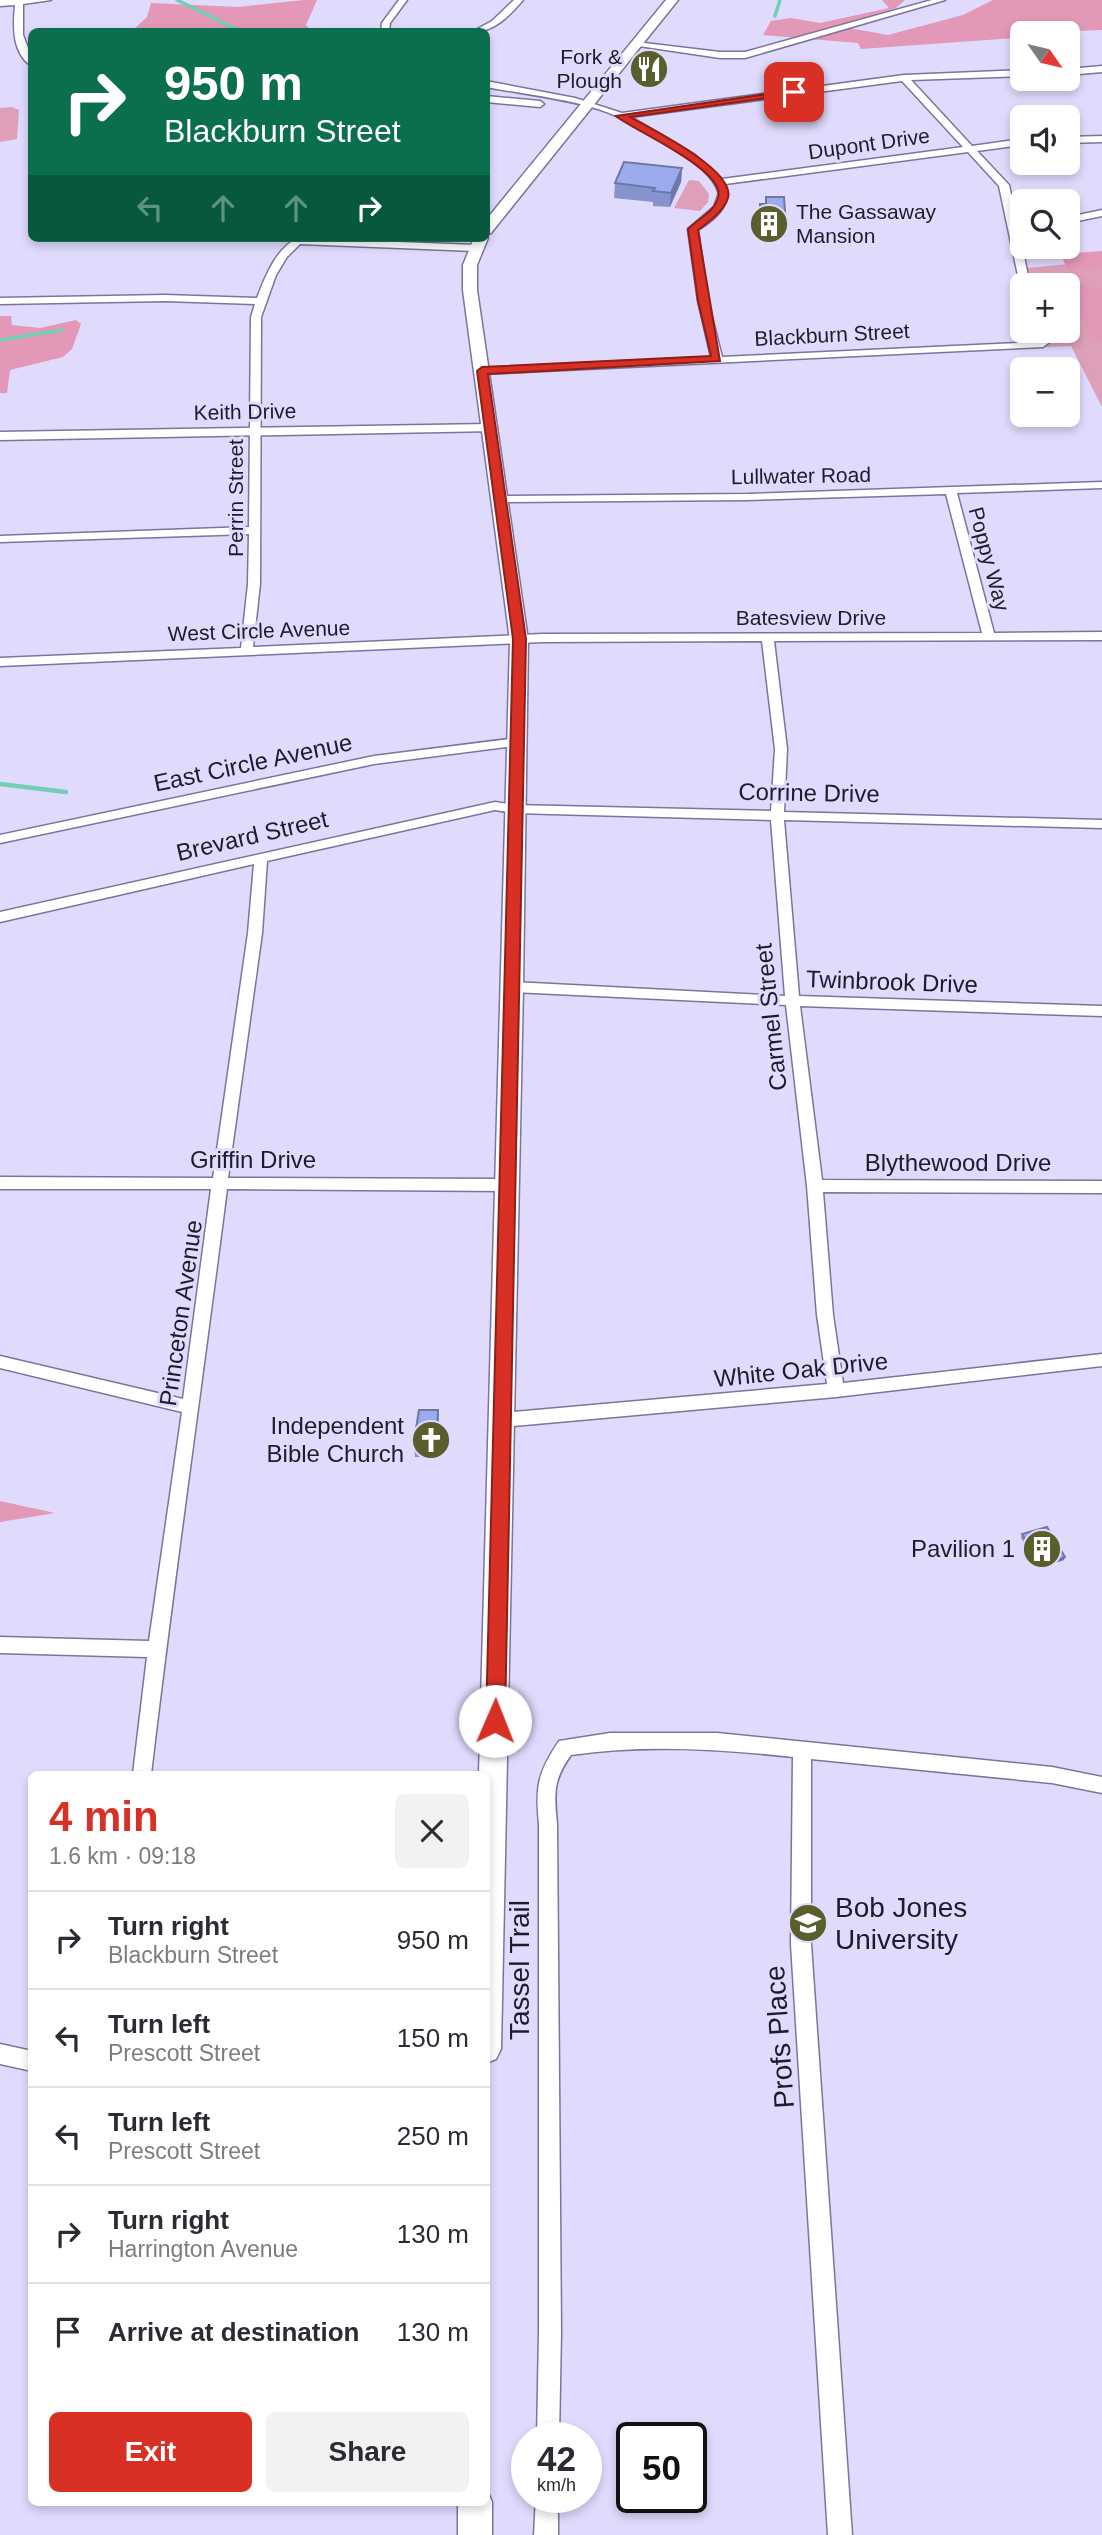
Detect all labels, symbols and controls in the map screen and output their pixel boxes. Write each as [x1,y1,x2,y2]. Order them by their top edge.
north arrow [1010,21,1080,91]
map controls [1010,21,1080,427]
place label: Fork & Plough [557,45,622,92]
restaurant icon: Fork & Plough [628,48,670,90]
icon: right [49,56,140,147]
text: 950 m [164,56,303,110]
pin [764,62,824,122]
icon: arrive [775,73,813,111]
button: sound [1010,105,1080,175]
text: Blackburn Street [164,113,401,149]
street label: Dupont Drive [807,124,931,163]
icon: left [131,189,169,227]
icon: ahead [204,189,242,227]
icon: ahead [277,189,315,227]
icon: right [350,189,388,227]
button: search [1010,189,1080,259]
place label: The Gassaway Mansion [796,200,937,247]
building icon: The Gassaway Mansion [748,203,790,245]
button: + [1010,273,1080,343]
street label: Blackburn Street [754,319,910,350]
button: − [1010,357,1080,427]
street label: Keith Drive [193,399,297,424]
street label: Perrin Street [224,439,247,557]
street label: Lullwater Road [731,463,871,488]
street label: Poppy Way [965,504,1015,614]
street label: Batesview Drive [736,606,886,629]
street label: West Circle Avenue [167,616,351,645]
street label: East Circle Avenue [151,728,355,797]
street label: Corrine Drive [738,778,880,807]
street label: Brevard Street [173,805,331,866]
street label: Carmel Street [749,942,792,1092]
street label: Twinbrook Drive [806,965,978,998]
street label: Griffin Drive [190,1146,316,1173]
street label: Blythewood Drive [865,1149,1051,1176]
street label: Princeton Avenue [154,1218,207,1408]
street label: White Oak Drive [713,1347,889,1392]
place label: Independent Bible Church [267,1412,404,1467]
church icon: Independent Bible Church [410,1419,452,1461]
building icon: Pavilion 1 [1021,1528,1063,1570]
place label: Pavilion 1 [911,1535,1015,1562]
position arrow [458,1684,532,1758]
text: 4 min [49,1793,159,1840]
button: close [395,1794,469,1868]
text: 1.6 km · 09:18 [49,1843,196,1869]
place label: Bob Jones University [835,1892,967,1955]
street label: Tassel Trail [504,1900,535,2040]
school or university icon: Bob Jones University [787,1902,829,1944]
text: Turn right [108,1911,229,1941]
icon: right [49,1921,87,1959]
text: 950 m [397,1925,469,1955]
text: Blackburn Street [108,1942,278,1968]
street label: Profs Place [759,1964,800,2109]
text: Turn left [108,2009,210,2039]
icon: left [49,2019,87,2057]
text: 150 m [397,2023,469,2053]
text: Prescott Street [108,2040,260,2066]
text: Turn left [108,2107,210,2137]
icon: left [49,2117,87,2155]
text: 250 m [397,2121,469,2151]
text: Prescott Street [108,2138,260,2164]
text: Turn right [108,2205,229,2235]
icon: right [49,2215,87,2253]
text: 130 m [397,2219,469,2249]
text: Harrington Avenue [108,2236,298,2262]
icon: arrive [49,2313,87,2351]
text: Arrive at destination [108,2317,359,2347]
text: 130 m [397,2317,469,2347]
button: Exit [49,2412,252,2492]
button: Share [266,2412,469,2492]
speed limit sign: 50 [616,2422,707,2513]
text: 42 [537,2439,576,2478]
text: km/h [537,2475,576,2495]

